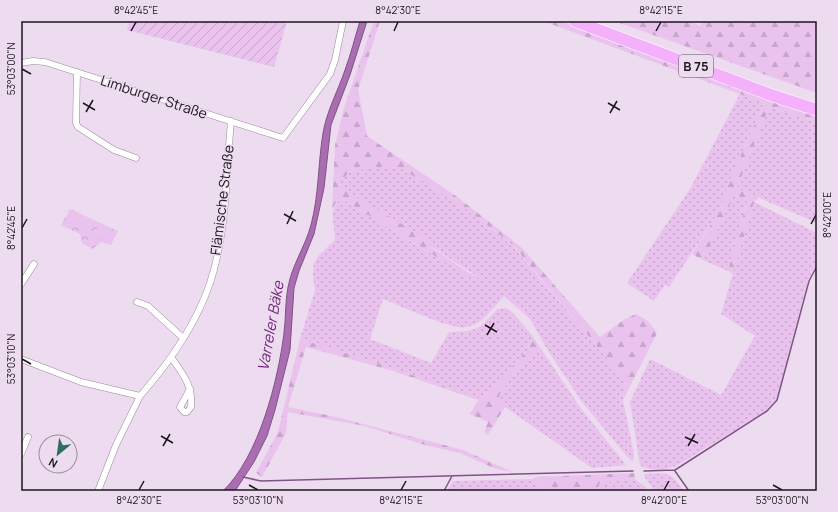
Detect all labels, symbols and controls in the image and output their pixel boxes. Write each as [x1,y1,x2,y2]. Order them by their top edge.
text: 8°42'45"E [114,3,158,17]
text: 8°42'30"E [375,3,421,17]
text: 8°42'15"E [639,3,683,17]
text: 53°03'00"N [4,43,18,95]
road number: B 75 [679,55,713,77]
street label: Limburger Straße [98,70,210,123]
street label: Flämische Straße [205,144,238,256]
text: 8°42'00"E [820,192,834,238]
text: 8°42'45"E [4,206,18,250]
water label: Varreler Bäke [252,278,289,372]
text: 53°03'10"N [4,334,18,384]
north arrow [38,434,78,474]
text: N [46,455,60,472]
text: 8°42'30"E [116,493,162,507]
text: 53°03'10"N [233,493,283,507]
text: 8°42'15"E [379,493,423,507]
text: 8°42'00"E [641,493,687,507]
text: 53°03'00"N [756,493,808,507]

